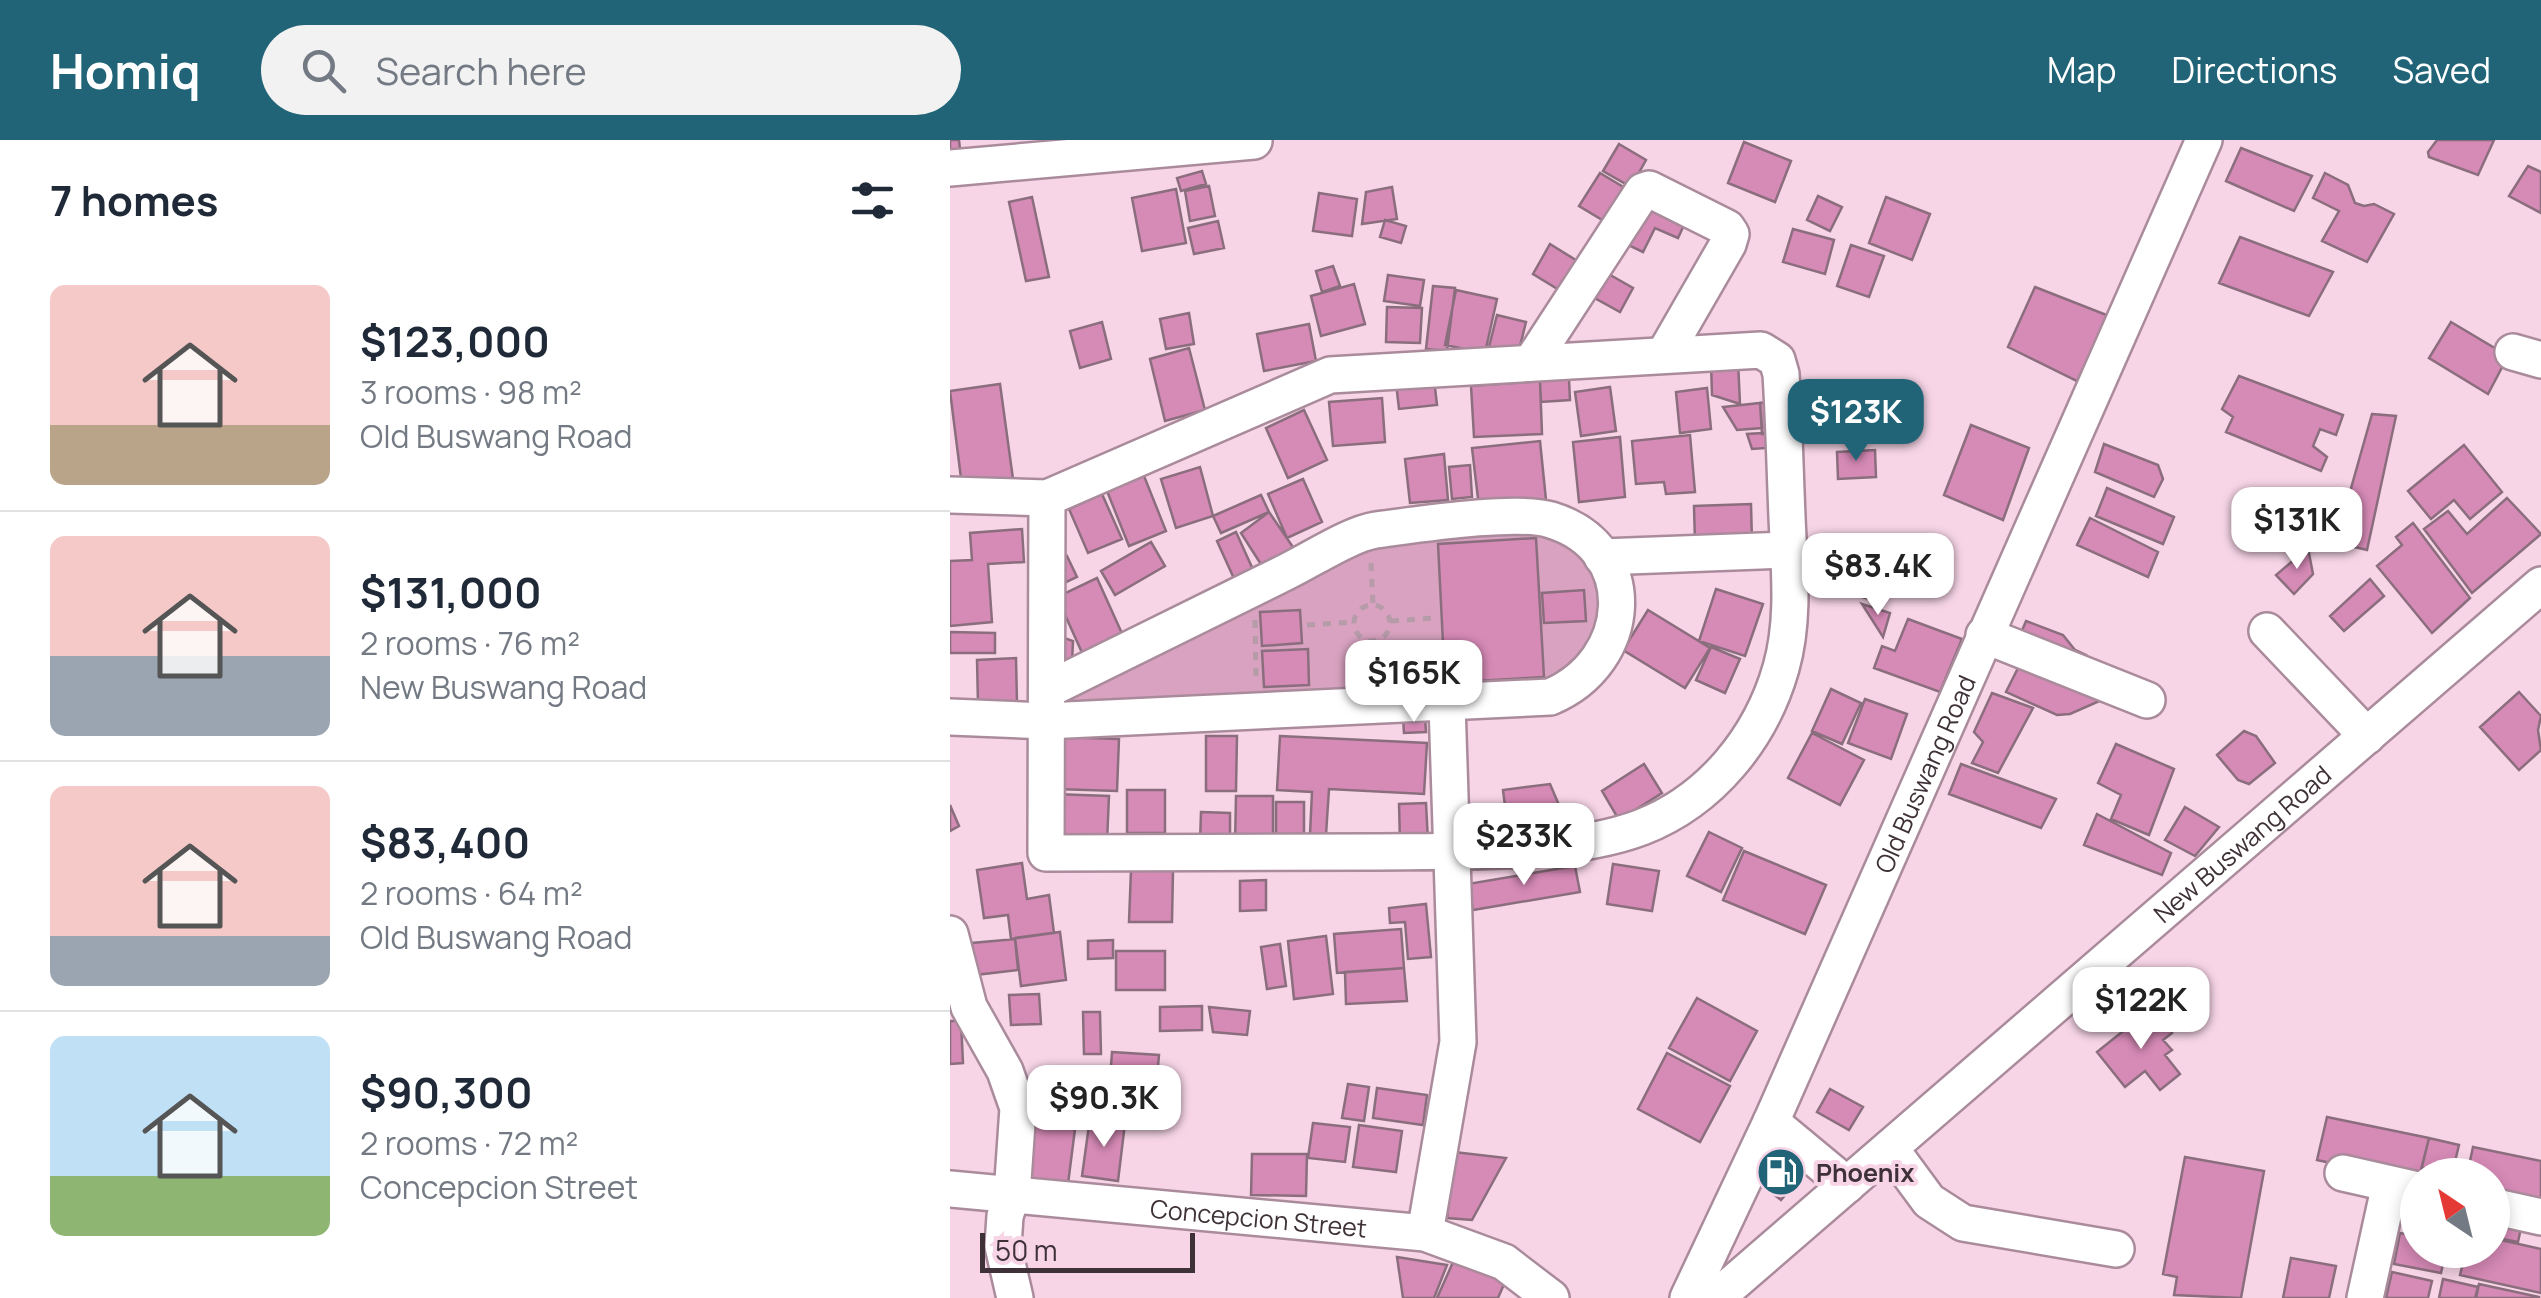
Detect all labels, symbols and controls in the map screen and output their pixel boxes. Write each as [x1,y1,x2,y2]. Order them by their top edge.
search box [261,25,961,115]
text: Homiq [50,38,201,103]
icon: search [296,43,351,98]
text: Search here [376,44,587,96]
text: Map [2047,46,2117,94]
text: Directions [2172,46,2337,94]
text: Saved [2392,46,2491,94]
text: 7 homes [50,171,218,229]
icon: filters [845,173,900,228]
text: $123,000 [360,312,550,370]
icon: home [130,325,250,445]
text: 3 rooms · 98 m² [360,370,582,414]
pin: $123K [1786,379,1926,464]
text: $123K [1810,389,1902,433]
text: Old Buswang Road [360,414,632,458]
pin: $131K [2227,487,2367,572]
text: $131K [2253,497,2341,541]
pin: $83.4K [1797,533,1959,618]
text: $83.4K [1824,543,1932,587]
text: $131,000 [360,563,542,621]
icon: home [130,576,250,696]
text: 2 rooms · 76 m² [360,621,580,665]
pin: $165K [1344,640,1484,725]
text: $165K [1367,650,1461,694]
text: New Buswang Road [360,665,647,709]
street label: Old Buswang Road [1866,669,1983,878]
street label: New Buswang Road [2145,757,2338,930]
pin: $233K [1454,803,1594,888]
text: $83,400 [360,813,530,871]
text: $233K [1475,813,1573,857]
icon: home [130,826,250,946]
text: 2 rooms · 64 m² [360,871,583,915]
text: Old Buswang Road [360,915,632,959]
pin: $122K [2071,967,2211,1052]
text: $122K [2095,977,2187,1021]
text: $90,300 [360,1063,533,1121]
pin: $90.3K [1023,1065,1185,1150]
text: $90.3K [1049,1075,1159,1119]
icon: home [130,1076,250,1196]
text: 2 rooms · 72 m² [360,1121,578,1165]
fuel station icon: Phoenix [1755,1146,1807,1198]
place label: Phoenix [1816,1155,1914,1190]
north arrow [2400,1158,2510,1268]
map controls [2400,1158,2510,1268]
text: Concepcion Street [360,1165,638,1209]
street label: Concepcion Street [1149,1190,1369,1245]
scale bar [980,1228,1195,1272]
text: 50 m [995,1231,1058,1269]

